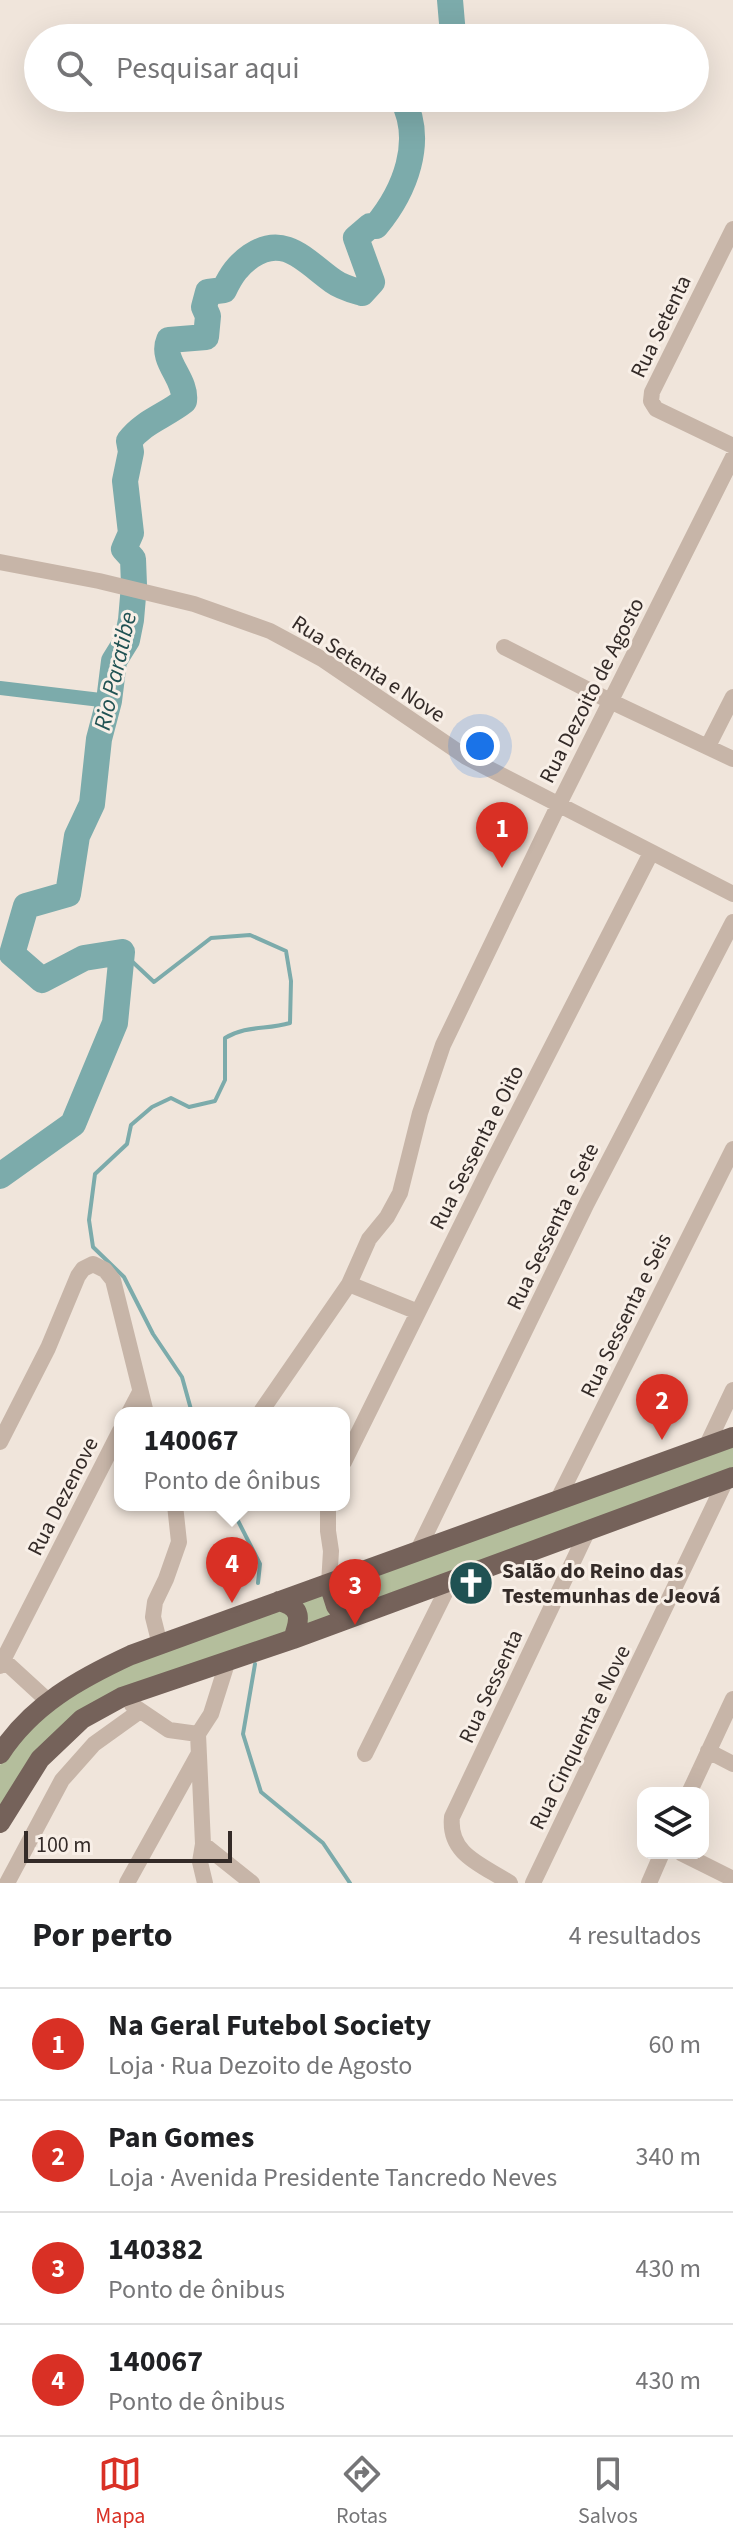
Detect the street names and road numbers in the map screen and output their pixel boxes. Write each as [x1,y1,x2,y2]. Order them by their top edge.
street label: Rua Setenta [622,270,700,383]
street label: Rua Dezoito de Agosto [531,592,653,789]
street label: Rua Setenta e Nove [285,607,452,731]
street label: Rua Sessenta e Oito [422,1060,532,1235]
street label: Rua Sessenta e Sete [499,1137,607,1315]
street label: Rua Sessenta e Seis [572,1228,680,1403]
street label: Rua Dezenove [19,1431,107,1561]
street label: Rua Sessenta [451,1624,531,1749]
street label: Rua Cinquenta e Nove [521,1640,639,1835]

